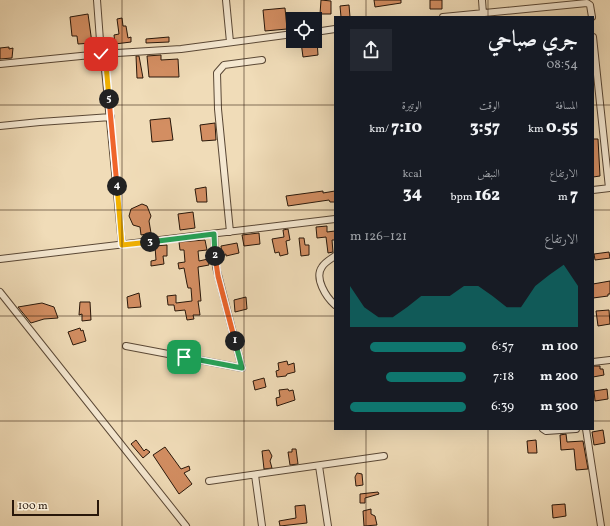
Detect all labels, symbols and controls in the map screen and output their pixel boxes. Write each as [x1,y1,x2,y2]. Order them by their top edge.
map controls [286,12,322,48]
button: locate [286,12,322,48]
text: جري صباحي [488,25,578,56]
button: share [350,29,392,71]
pin [84,37,118,71]
icon: check [90,43,112,65]
text: 08:54 [547,56,578,74]
pin: 5 [99,89,119,109]
text: 5 [106,91,112,106]
text: الوتيرة [402,99,422,114]
text: الوقت [479,99,500,114]
text: المسافة [556,99,578,114]
text: 7:10 [391,116,422,139]
text: 3:57 [470,116,500,139]
text: 0.55 [546,116,578,139]
text: /km [369,122,391,137]
text: km [528,122,546,137]
text: kcal [402,167,422,182]
text: النبض [477,167,500,182]
text: الارتفاع [549,167,578,182]
pin: 4 [107,176,127,196]
text: 4 [114,178,120,193]
text: 34 [403,182,422,205]
text: 162 [475,184,500,207]
text: 7 [570,184,578,207]
text: bpm [450,190,475,205]
text: m [558,190,570,205]
text: 121–126 m [350,228,407,246]
text: الارتفاع [544,231,578,249]
pin: 3 [140,232,160,252]
text: 3 [147,234,153,249]
pin: 2 [205,246,225,266]
text: 2 [212,248,218,263]
pin: 1 [225,331,245,351]
text: 1 [233,333,237,348]
text: 6:57 [492,338,514,356]
text: 100 m [541,338,578,356]
pin [167,340,201,374]
icon: arrive [173,346,195,368]
text: 7:18 [493,368,514,386]
text: 200 m [540,368,578,386]
text: 6:39 [491,398,514,416]
text: 300 m [540,398,578,416]
scale bar [12,498,99,517]
text: 100 m [18,499,48,514]

